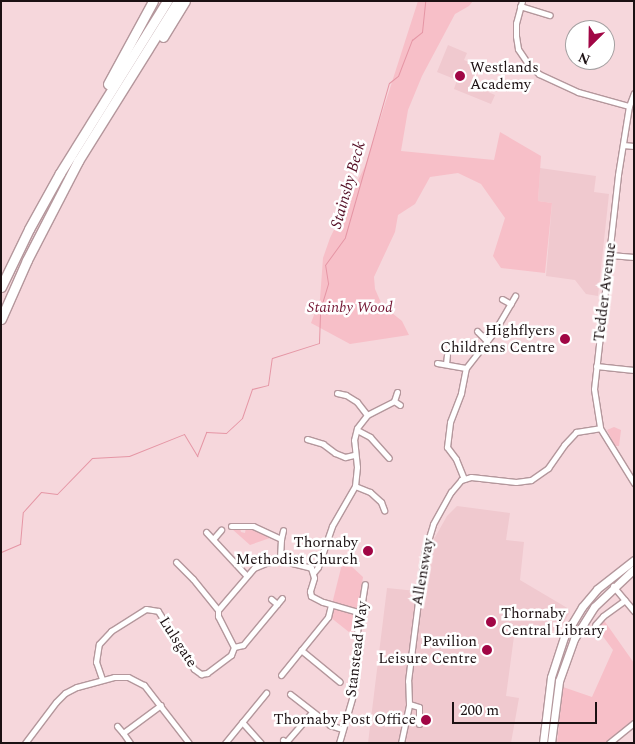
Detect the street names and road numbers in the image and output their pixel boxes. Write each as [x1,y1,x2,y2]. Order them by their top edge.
street label: Tedder Avenue [590,241,620,343]
street label: Allensway [408,537,438,607]
street label: Stanstead Way [342,600,372,698]
street label: Lulsgate [155,613,201,671]

